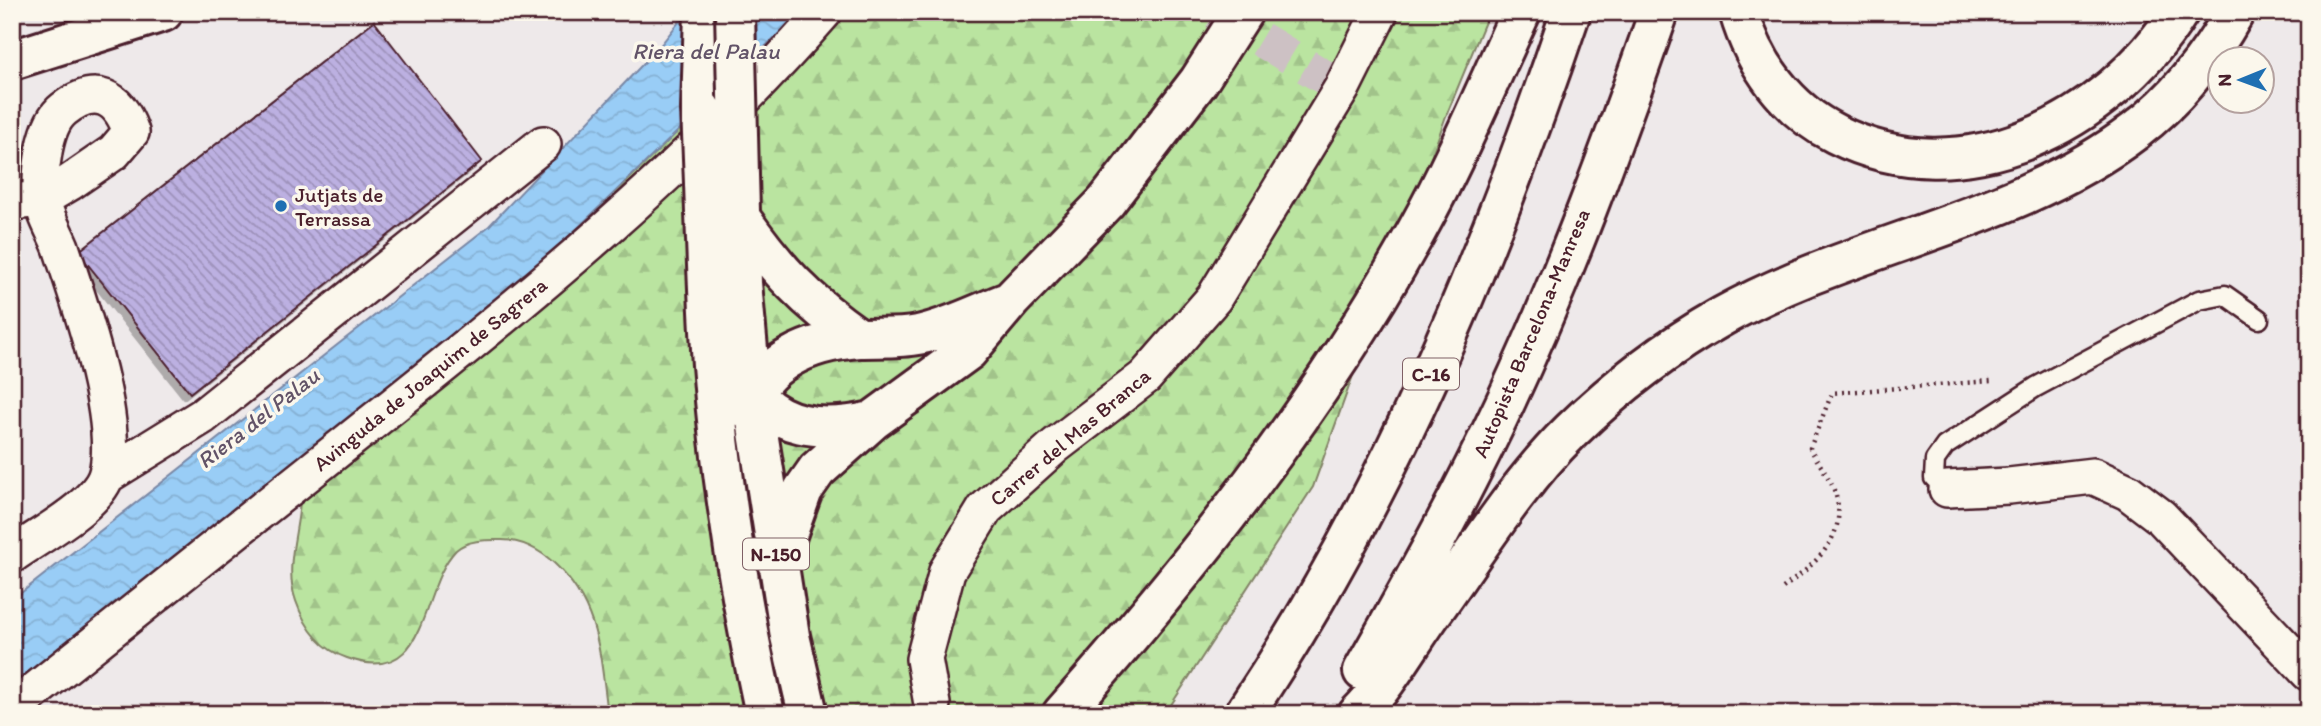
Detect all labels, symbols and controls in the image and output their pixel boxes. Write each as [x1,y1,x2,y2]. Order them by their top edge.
water label: Riera del Palau [632,37,781,65]
north arrow [2206,46,2276,116]
text: N [2213,74,2236,87]
place label: Jutjats de Terrassa [295,182,383,231]
marker: Jutjats de Terrassa [273,198,289,214]
street label: Autopista Barcelona-Manresa [1467,205,1595,461]
street label: Avinguda de Joaquim de Sagrera [308,272,552,476]
road number: C-16 [1403,358,1459,390]
water label: Riera del Palau [191,361,326,474]
street label: Carrer del Mas Branca [985,363,1155,511]
road number: N-150 [743,538,809,569]

